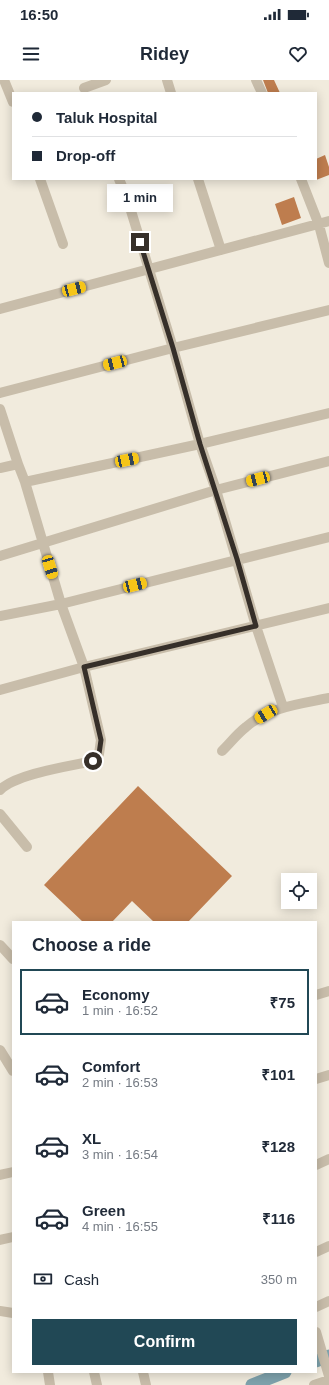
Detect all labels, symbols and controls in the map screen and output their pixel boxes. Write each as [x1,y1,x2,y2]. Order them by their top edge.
text: 16:50 [20,6,58,23]
icon: menu [20,43,42,65]
icon: heart [287,43,309,65]
text: Ridey [140,44,189,64]
text: Taluk Hospital [56,109,157,126]
text: Drop-off [56,147,115,164]
callout: 1 min [107,184,173,212]
text: 1 min [123,190,157,205]
route end [131,233,149,251]
car [61,280,87,298]
car [102,354,128,372]
car [114,452,140,468]
car [245,470,271,488]
car [41,554,59,580]
car [122,576,148,594]
car [253,703,279,725]
route start [84,752,102,770]
map controls [281,873,317,909]
button: locate [281,873,317,909]
text: Choose a ride [32,935,151,955]
icon: car [34,984,70,1020]
text: Economy [82,986,150,1003]
text: ₹75 [270,994,295,1011]
text: 1 min · 16:52 [82,1003,158,1018]
icon: car [34,1056,70,1092]
text: Comfort [82,1058,140,1075]
text: ₹101 [261,1066,295,1083]
text: 2 min · 16:53 [82,1075,158,1090]
icon: car [34,1128,70,1164]
text: XL [82,1130,101,1147]
text: ₹128 [261,1138,295,1155]
text: 3 min · 16:54 [82,1147,158,1162]
icon: car [34,1200,70,1236]
text: Green [82,1202,125,1219]
text: ₹116 [262,1210,295,1227]
text: 4 min · 16:55 [82,1219,158,1234]
icon: cash [32,1268,54,1290]
text: Cash [64,1271,99,1288]
text: 350 m [261,1272,297,1287]
button: Confirm [32,1319,297,1365]

